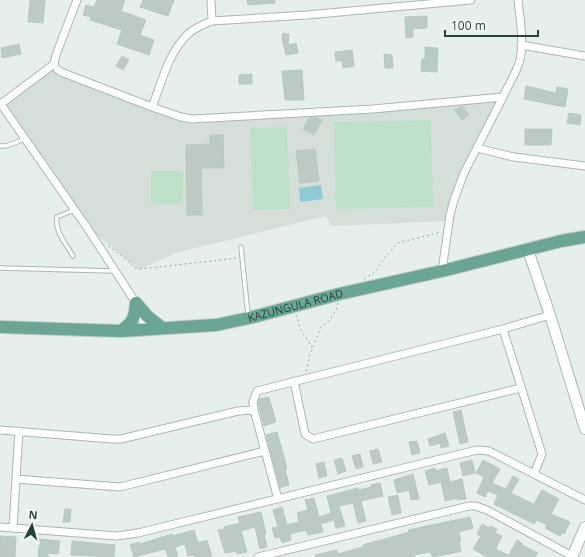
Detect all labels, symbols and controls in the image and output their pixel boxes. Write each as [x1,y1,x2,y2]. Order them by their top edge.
scale bar [445,12,538,38]
text: 100 m [451,17,486,34]
street label: KAZUNGULA ROAD [246,285,344,325]
north arrow [12,505,52,545]
text: N [28,507,38,522]

